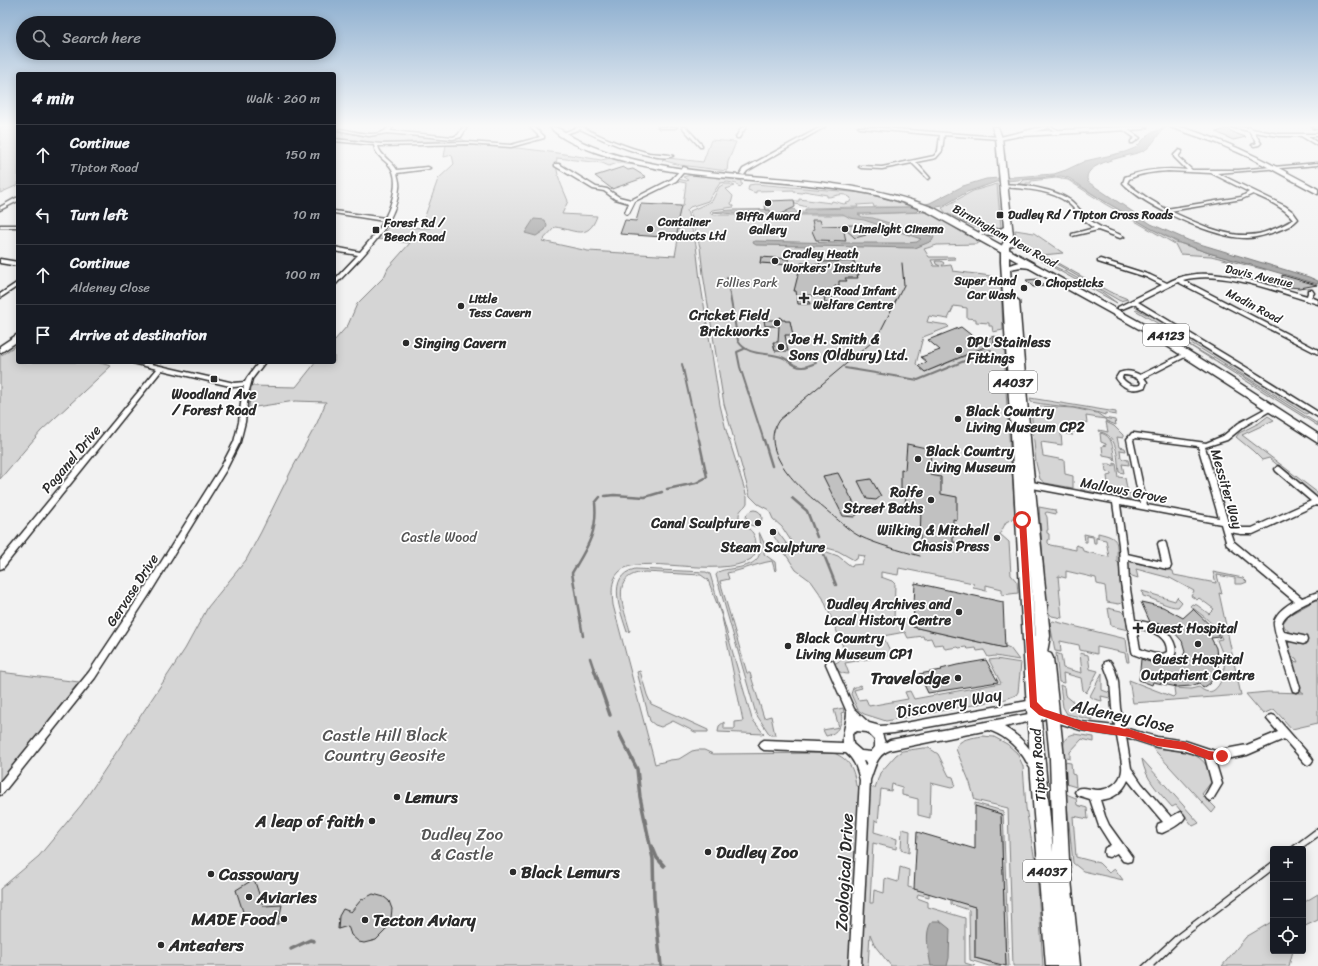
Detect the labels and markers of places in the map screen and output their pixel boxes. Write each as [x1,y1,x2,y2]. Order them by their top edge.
marker: Biffa Award Gallery [763,198,773,208]
place label: Dudley Rd / Tipton Cross Roads [1008,204,1174,226]
place label: Biffa Award Gallery [736,205,802,241]
marker: Dudley Rd / Tipton Cross Roads [995,210,1005,220]
place label: Container Products Ltd [657,211,727,247]
place label: Forest Rd / Beech Road [383,212,447,248]
place label: Limelight Cinema [853,218,944,240]
marker: Container Products Ltd [645,224,655,234]
marker: Limelight Cinema [840,224,850,234]
marker: Forest Rd / Beech Road [371,225,381,235]
place label: Cradley Heath Workers' Institute [782,243,881,279]
marker: Cradley Heath Workers' Institute [770,256,780,266]
place label: Super Hand Car Wash [953,270,1018,306]
place label: Chopsticks [1045,272,1104,294]
marker: Chopsticks [1033,278,1043,288]
place label: Lea Road Infant Welfare Centre [813,280,897,316]
marker: Super Hand Car Wash [1019,283,1029,293]
place label: Little Tess Cavern [469,288,532,324]
marker: Lea Road Infant Welfare Centre [798,292,810,304]
marker: Little Tess Cavern [456,301,466,311]
place label: Cricket Field Brickworks [688,303,771,344]
marker: Cricket Field Brickworks [772,318,782,328]
place label: Joe H. Smith & Sons (Oldbury) Ltd. [788,327,909,368]
place label: DPL Stainless Fittings [966,330,1051,371]
place label: Singing Cavern [413,331,507,356]
marker: Singing Cavern [401,338,411,348]
marker: Joe H. Smith & Sons (Oldbury) Ltd. [776,342,786,352]
marker: DPL Stainless Fittings [954,345,964,355]
marker: Woodland Ave / Forest Road [209,374,219,384]
place label: Woodland Ave / Forest Road [171,382,258,423]
place label: Black Country Living Museum CP2 [966,399,1085,440]
marker: Black Country Living Museum CP2 [953,414,963,424]
place label: Black Country Living Museum [926,439,1016,480]
marker: Black Country Living Museum [913,454,923,464]
place label: Rolfe Street Baths [843,480,924,521]
marker: Rolfe Street Baths [926,495,936,505]
place label: Canal Sculpture [650,511,751,536]
marker: Canal Sculpture [753,518,763,528]
place label: Wilking & Mitchell Chasis Press [877,518,990,559]
marker: Steam Sculpture [768,527,778,537]
marker: Wilking & Mitchell Chasis Press [992,533,1002,543]
place label: Steam Sculpture [720,535,826,560]
place label: Dudley Archives and Local History Centre [824,592,953,633]
marker: Dudley Archives and Local History Centre [954,607,964,617]
place label: Guest Hospital [1146,616,1239,641]
marker: Guest Hospital [1132,622,1144,634]
place label: Black Country Living Museum CP1 [796,626,912,667]
marker: Guest Hospital Outpatient Centre [1193,639,1203,649]
marker: Black Country Living Museum CP1 [783,641,793,651]
place label: Guest Hospital Outpatient Centre [1140,647,1255,688]
place label: Travelodge [870,663,950,693]
marker: Travelodge [953,673,963,683]
place label: Lemurs [405,782,459,812]
marker: Lemurs [392,792,402,802]
place label: A leap of faith [255,806,364,836]
marker: A leap of faith [367,816,377,826]
place label: Dudley Zoo [716,837,798,867]
marker: Dudley Zoo [703,847,713,857]
place label: Black Lemurs [521,857,621,887]
place label: Cassowary [218,859,300,889]
marker: Black Lemurs [508,867,518,877]
marker: Cassowary [206,869,216,879]
place label: Aviaries [256,882,318,912]
marker: Aviaries [244,892,254,902]
place label: MADE Food [190,904,278,934]
place label: Tecton Aviary [373,905,477,935]
marker: MADE Food [279,914,289,924]
marker: Tecton Aviary [360,915,370,925]
place label: Anteaters [168,930,245,960]
marker: Anteaters [156,940,166,950]

